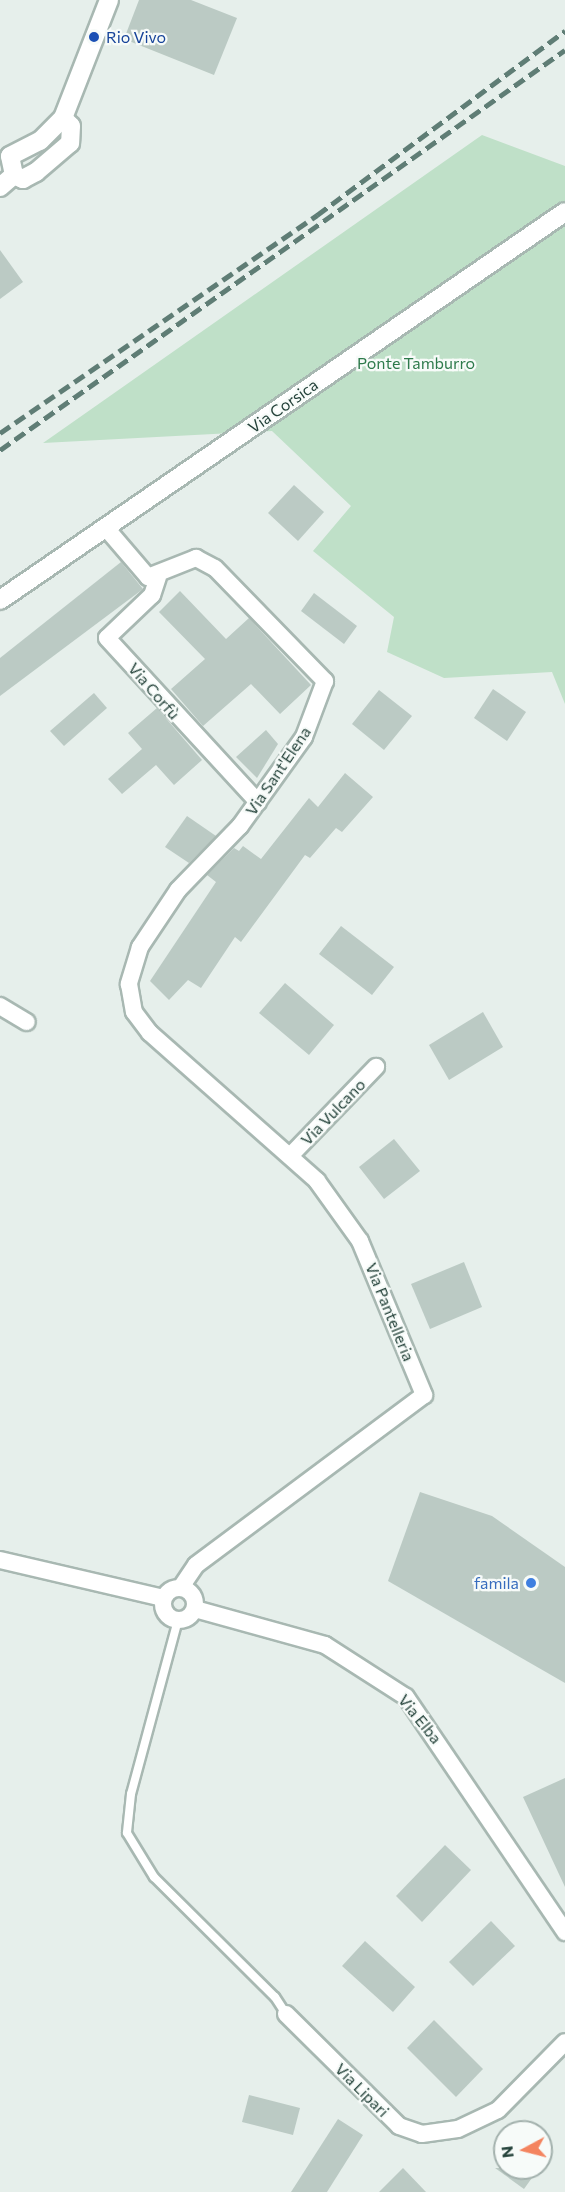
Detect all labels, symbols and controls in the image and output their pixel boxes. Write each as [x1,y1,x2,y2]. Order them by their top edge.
place label: Rio Vivo [106,27,166,47]
marker: Rio Vivo [87,30,101,44]
park label: Ponte Tamburro [357,353,475,373]
street label: Via Corsica [244,375,322,437]
street label: Via Corfù [124,659,184,723]
street label: Via Sant'Elena [241,723,315,819]
street label: Via Vulcano [297,1075,369,1149]
street label: Via Pantelleria [362,1260,418,1364]
place label: famila [474,1573,519,1593]
marker: famila [524,1576,538,1590]
street label: Via Elba [394,1690,446,1748]
street label: Via Lipari [331,2059,393,2121]
north arrow [493,2120,553,2180]
text: N [496,2145,517,2159]

